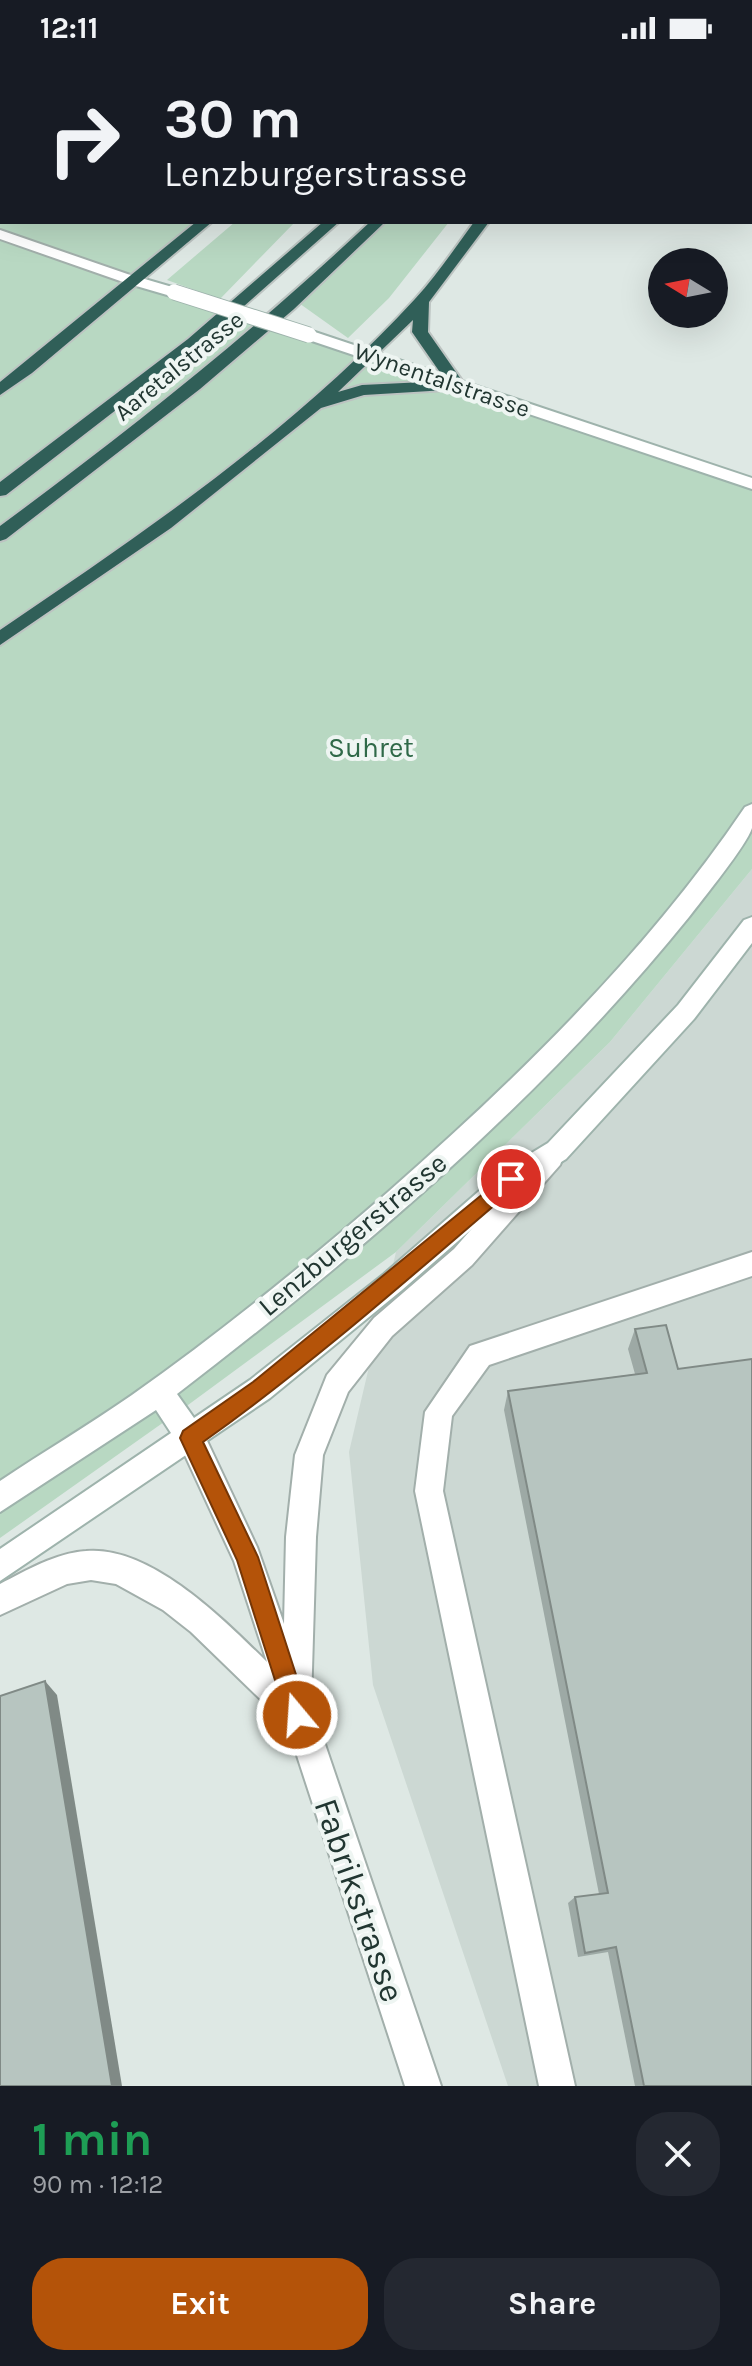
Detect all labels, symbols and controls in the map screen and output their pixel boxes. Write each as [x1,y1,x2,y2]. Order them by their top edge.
text: 12:11 [40,10,98,46]
text: 30 m [164,86,302,151]
icon: right [32,88,136,192]
text: Lenzburgerstrasse [164,153,467,195]
north arrow [648,248,728,328]
map controls [648,248,728,328]
street label: Aaretalstrasse [109,305,249,427]
street label: Wynentalstrasse [350,337,534,423]
park label: Suhret [328,731,414,764]
pin [477,1145,545,1213]
street label: Lenzburgerstrasse [251,1146,453,1323]
icon: arrive [489,1157,533,1201]
position arrow [255,1673,339,1757]
street label: Fabrikstrasse [306,1793,413,2007]
text: 1 min [32,2111,152,2167]
button: close [636,2112,720,2196]
text: 90 m · 12:12 [32,2169,163,2200]
button: Exit [32,2258,368,2350]
button: Share [384,2258,720,2350]

